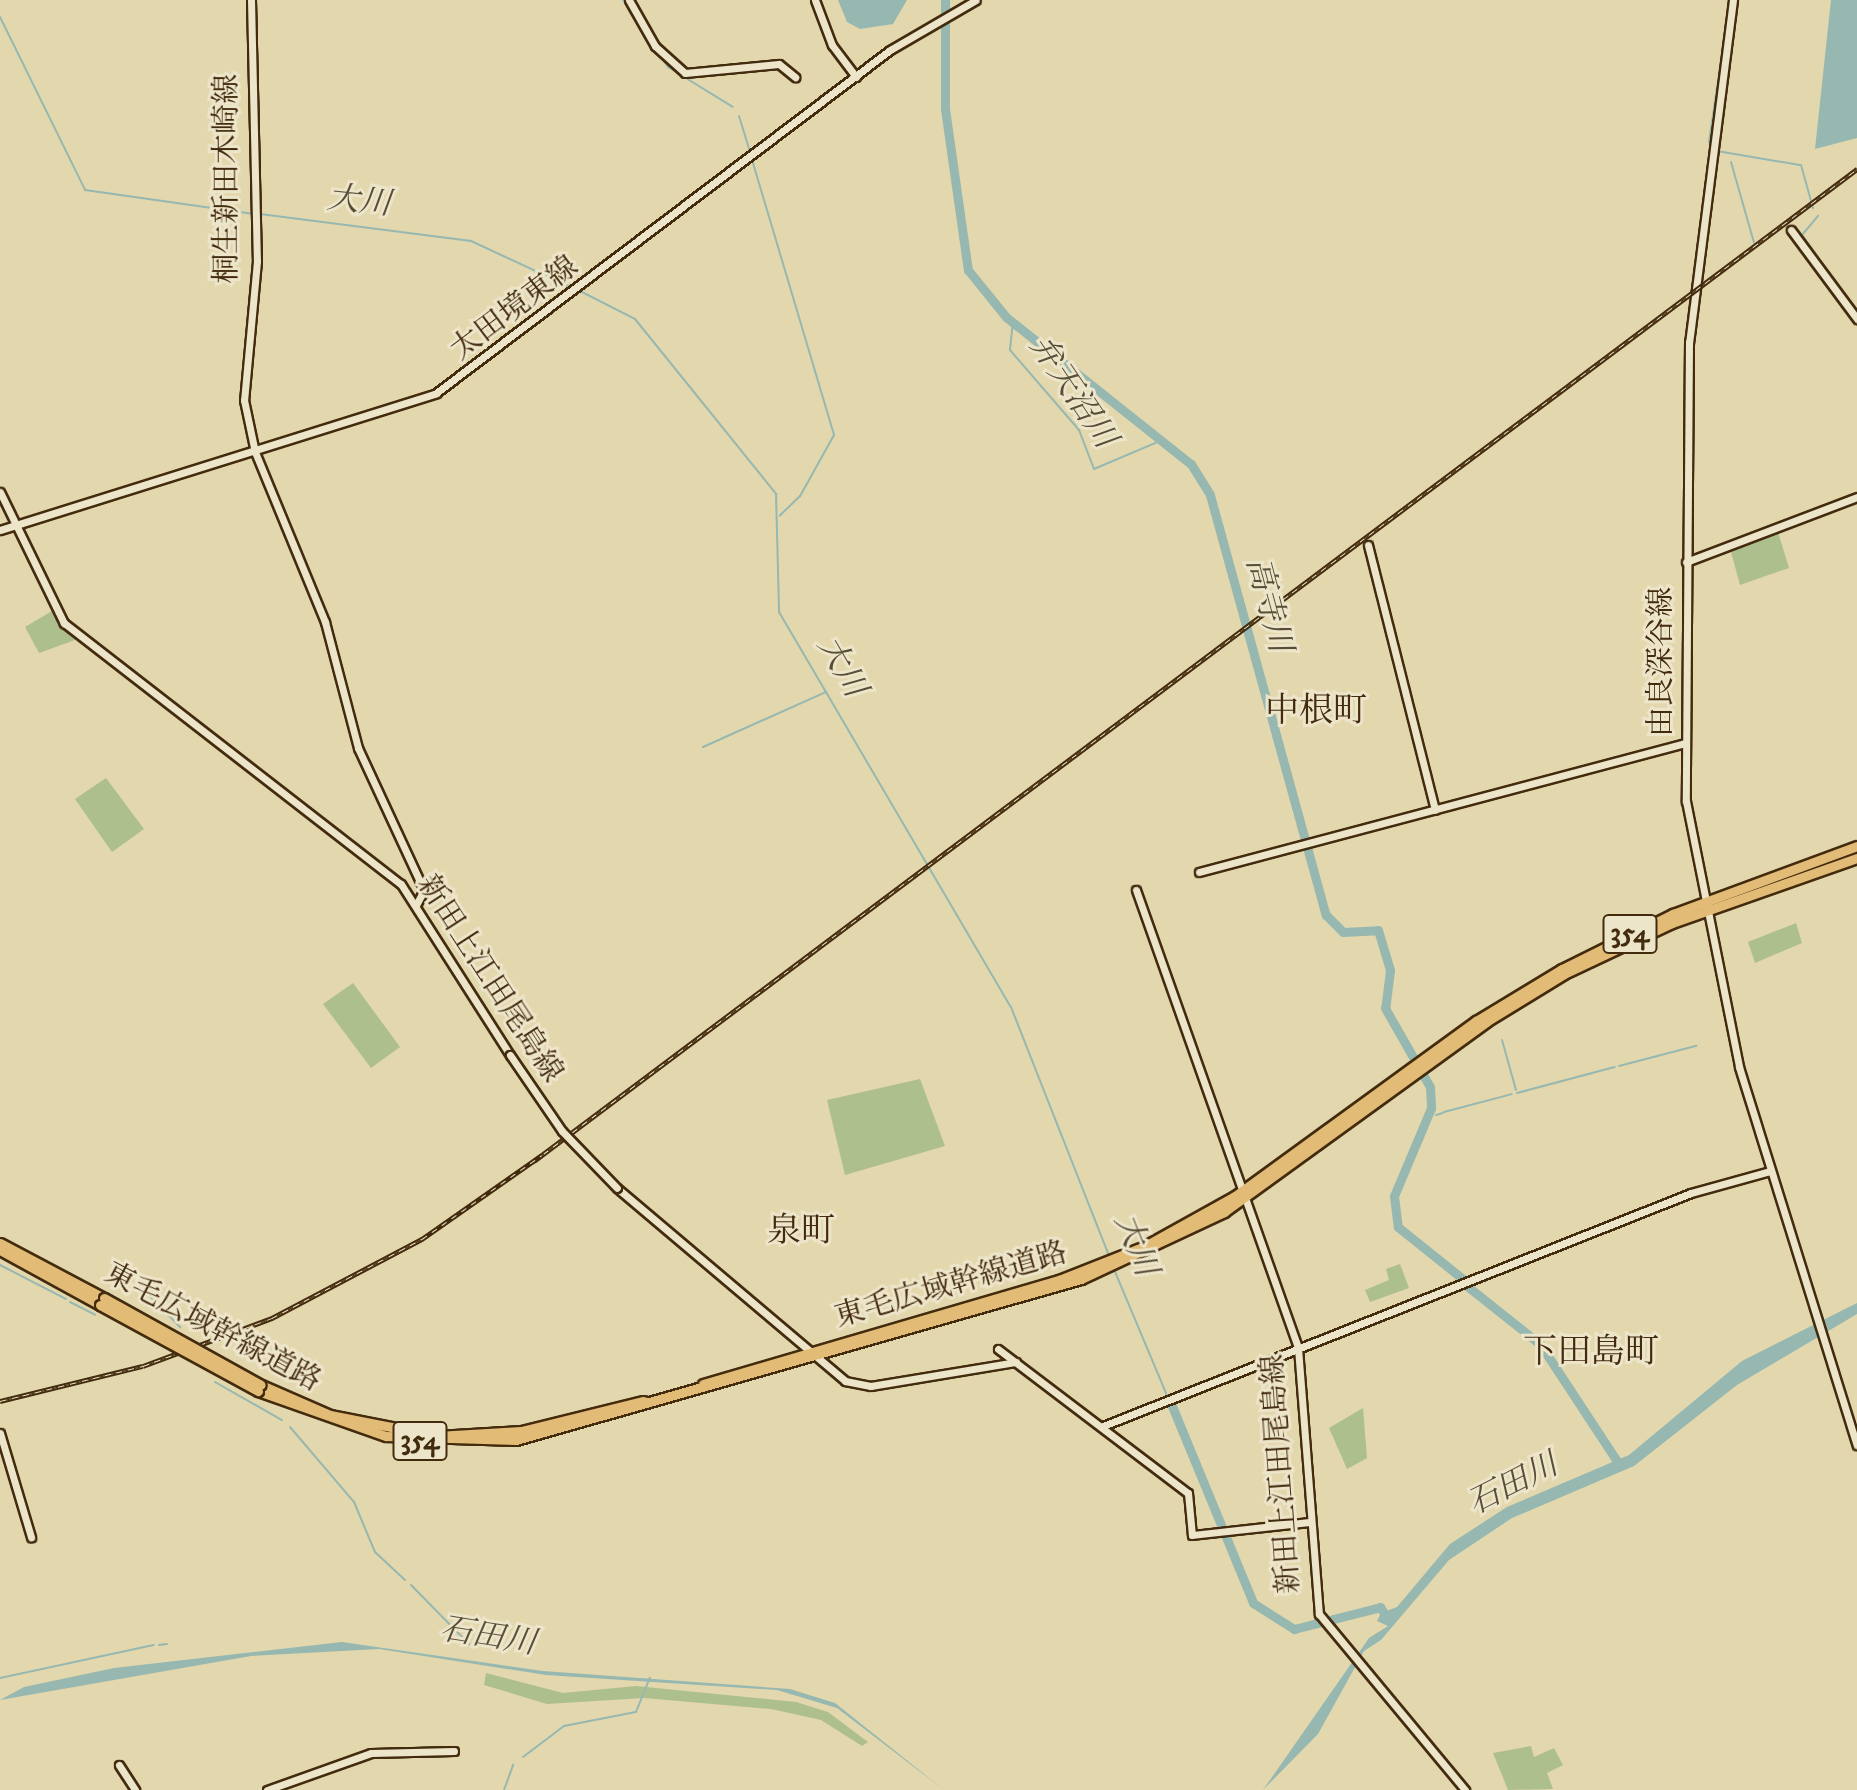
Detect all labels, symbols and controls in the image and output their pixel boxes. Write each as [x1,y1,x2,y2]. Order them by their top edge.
street label: 桐生新田木崎線 [210,74,246,284]
water label: 大川 [325,180,393,224]
street label: 太田境東線 [444,249,586,369]
water label: 弁天沼川 [1020,328,1124,456]
water label: 高寺川 [1237,554,1299,656]
street label: 由良深谷線 [1644,587,1680,737]
water label: 大川 [808,630,874,704]
district label: 中根町 [1265,692,1367,732]
street label: 新田上江田尾島線 [409,869,569,1089]
road number: 354 [1602,910,1658,958]
water label: 大川 [1105,1208,1165,1282]
district label: 泉町 [767,1212,835,1252]
street label: 東毛広域幹線道路 [831,1236,1071,1336]
street label: 東毛広域幹線道路 [98,1256,326,1400]
district label: 下田島町 [1523,1333,1659,1373]
street label: 新田上江田尾島線 [1256,1353,1308,1595]
road number: 354 [392,1417,448,1465]
water label: 石田川 [1462,1446,1564,1524]
water label: 石田川 [438,1611,538,1663]

